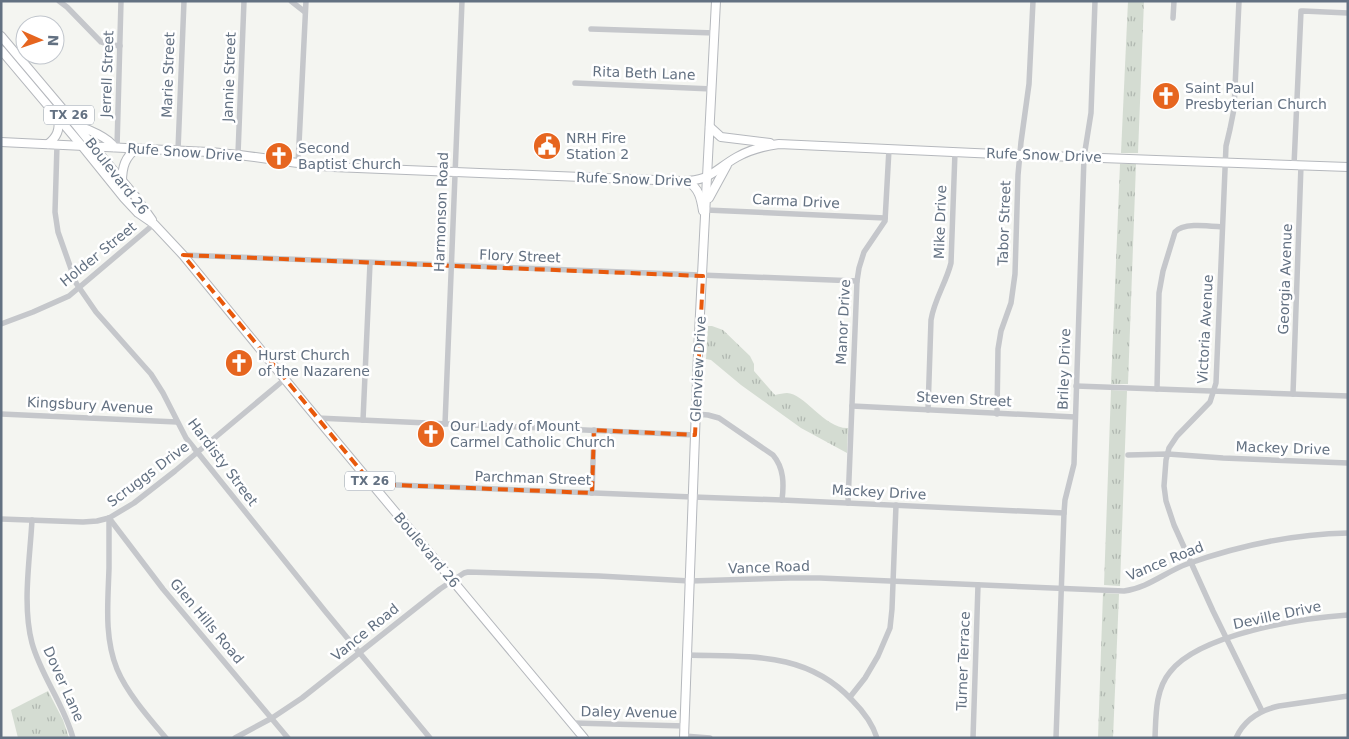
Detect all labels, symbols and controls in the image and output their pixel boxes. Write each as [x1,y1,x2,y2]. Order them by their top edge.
north arrow [15,15,65,65]
street label: Jerrell Street [97,30,117,119]
street label: Marie Street [159,31,178,118]
street label: Jannie Street [219,31,239,123]
text: N [45,34,61,47]
street label: Rita Beth Lane [592,63,696,83]
place label: Saint Paul Presbyterian Church [1185,80,1327,112]
church icon: Saint Paul Presbyterian Church [1151,81,1181,111]
road number: TX 26 [44,106,94,124]
place label: NRH Fire Station 2 [566,130,629,162]
public building icon: NRH Fire Station 2 [532,131,562,161]
street label: Boulevard 26 [82,134,152,218]
street label: Rufe Snow Drive [127,140,243,164]
place label: Second Baptist Church [298,140,401,172]
church icon: Second Baptist Church [264,141,294,171]
street label: Rufe Snow Drive [986,145,1102,165]
street label: Harmonson Road [431,152,451,272]
street label: Rufe Snow Drive [576,169,692,189]
street label: Tabor Street [994,180,1013,267]
street label: Mike Drive [931,185,949,259]
street label: Carma Drive [752,191,840,211]
street label: Holder Street [57,218,140,290]
street label: Georgia Avenue [1275,223,1295,335]
street label: Flory Street [479,247,562,265]
street label: Victoria Avenue [1194,274,1216,384]
street label: Manor Drive [833,279,853,365]
street label: Glenview Drive [687,316,709,422]
street label: Briley Drive [1055,328,1073,410]
place label: Hurst Church of the Nazarene [258,347,370,379]
church icon: Hurst Church of the Nazarene [224,348,254,378]
street label: Steven Street [916,389,1013,410]
street label: Kingsbury Avenue [26,394,154,416]
street label: Hardisty Street [185,415,261,509]
place label: Our Lady of Mount Carmel Catholic Church [450,418,615,450]
church icon: Our Lady of Mount Carmel Catholic Church [416,419,446,449]
street label: Scruggs Drive [104,438,192,510]
street label: Mackey Drive [1235,438,1331,458]
street label: Parchman Street [475,468,592,488]
road number: TX 26 [345,472,395,491]
street label: Mackey Drive [831,482,927,502]
street label: Boulevard 26 [391,509,463,591]
street label: Vance Road [1124,538,1206,584]
street label: Vance Road [728,558,810,576]
street label: Glen Hills Road [167,575,247,667]
street label: Deville Drive [1231,598,1323,632]
street label: Vance Road [328,600,402,664]
street label: Turner Terrace [953,611,973,712]
street label: Dover Lane [40,644,88,724]
street label: Daley Avenue [581,703,677,721]

